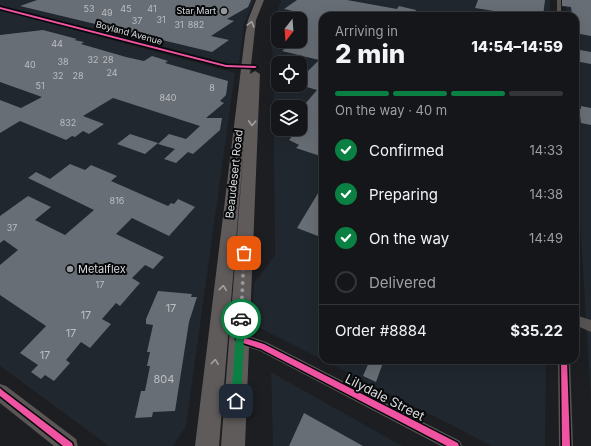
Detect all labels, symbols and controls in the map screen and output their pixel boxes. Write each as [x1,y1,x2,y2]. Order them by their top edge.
house number: 53 [83,3,95,14]
house number: 45 [120,3,132,14]
house number: 41 [147,3,157,14]
place label: Star Mart [177,5,216,16]
marker: Star Mart [219,6,229,16]
house number: 49 [101,7,113,18]
north arrow [271,12,307,48]
map controls [271,12,307,136]
house number: 31 [156,14,166,25]
house number: 37 [132,15,142,26]
street label: Boyland Avenue [95,18,164,47]
house number: 31 [174,19,184,30]
house number: 882 [188,19,204,30]
one-way arrow [246,21,255,28]
text: Arriving in [335,23,398,39]
text: 14:54–14:59 [471,37,563,56]
house number: 44 [51,38,63,49]
text: 2 min [335,38,405,69]
house number: 32 [87,54,99,65]
house number: 28 [102,54,114,65]
house number: 38 [57,56,69,67]
button: locate [271,56,307,92]
house number: 40 [24,59,36,70]
house number: 24 [106,67,118,78]
house number: 32 [52,70,64,81]
house number: 28 [72,70,84,81]
house number: 51 [35,80,45,91]
house number: 8 [209,82,215,93]
house number: 840 [159,92,177,103]
button: layers [271,100,307,136]
text: On the way · 40 m [335,102,447,118]
house number: 832 [60,117,76,128]
one-way arrow [247,120,256,126]
street label: Beaudesert Road [222,129,246,219]
icon: check [335,139,357,161]
text: Confirmed [369,141,444,160]
text: 14:33 [530,142,563,158]
icon: check [335,183,357,205]
text: Preparing [369,185,438,204]
text: 14:38 [529,186,563,202]
house number: 816 [110,195,125,206]
house number: 37 [7,222,17,233]
icon: check [335,227,357,249]
text: On the way [369,229,449,248]
text: 14:49 [529,230,563,246]
pin [227,236,261,270]
icon: bag [233,242,255,264]
place label: Metalflex [78,262,126,276]
marker: Metalflex [65,264,75,274]
text: Delivered [369,273,436,292]
house number: 17 [96,279,104,290]
one-way arrow [218,285,227,291]
courier [221,299,261,339]
house number: 17 [166,301,176,315]
house number: 17 [81,308,91,322]
icon: car [230,308,252,330]
text: Order #8884 [335,321,427,340]
text: $35.22 [510,321,563,340]
house number: 17 [66,326,76,340]
house number: 17 [40,348,50,362]
one-way arrow [211,359,220,365]
street label: Lilydale Street [343,370,427,424]
house number: 804 [154,372,174,386]
pin [219,384,253,418]
icon: home [225,390,247,412]

